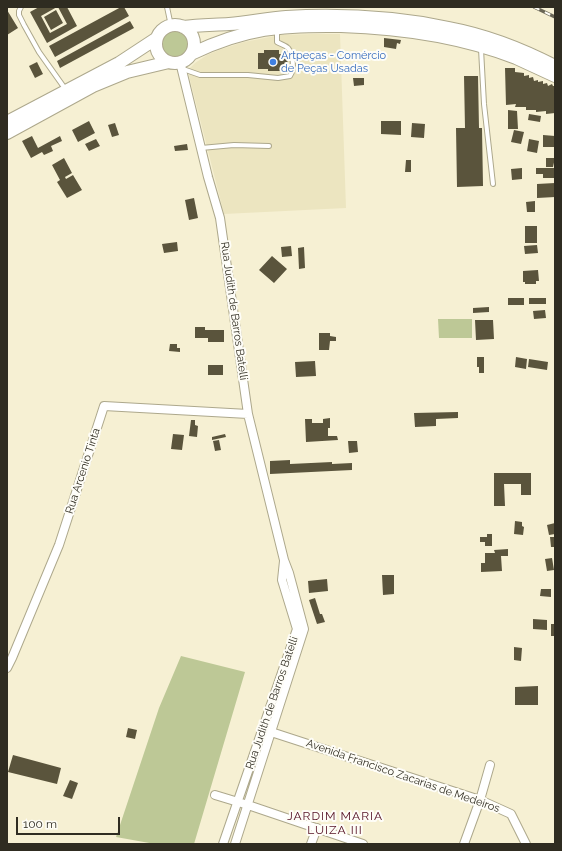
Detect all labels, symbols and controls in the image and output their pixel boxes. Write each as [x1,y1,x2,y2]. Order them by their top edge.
place label: Artpeças - Comércio de Peças Usadas [281,49,386,75]
marker: Artpeças - Comércio de Peças Usadas [268,57,278,67]
street label: Rua Judith de Barros Batelli [218,241,250,381]
street label: Rua Arcenio Tinta [63,426,103,516]
street label: Rua Judith de Barros Batelli [243,635,301,771]
street label: Avenida Francisco Zacarias de Medeiros [305,737,501,815]
scale bar [18,809,122,835]
district label: JARDIM MARIA LUIZA III [287,809,383,837]
text: 100 m [23,817,57,831]

